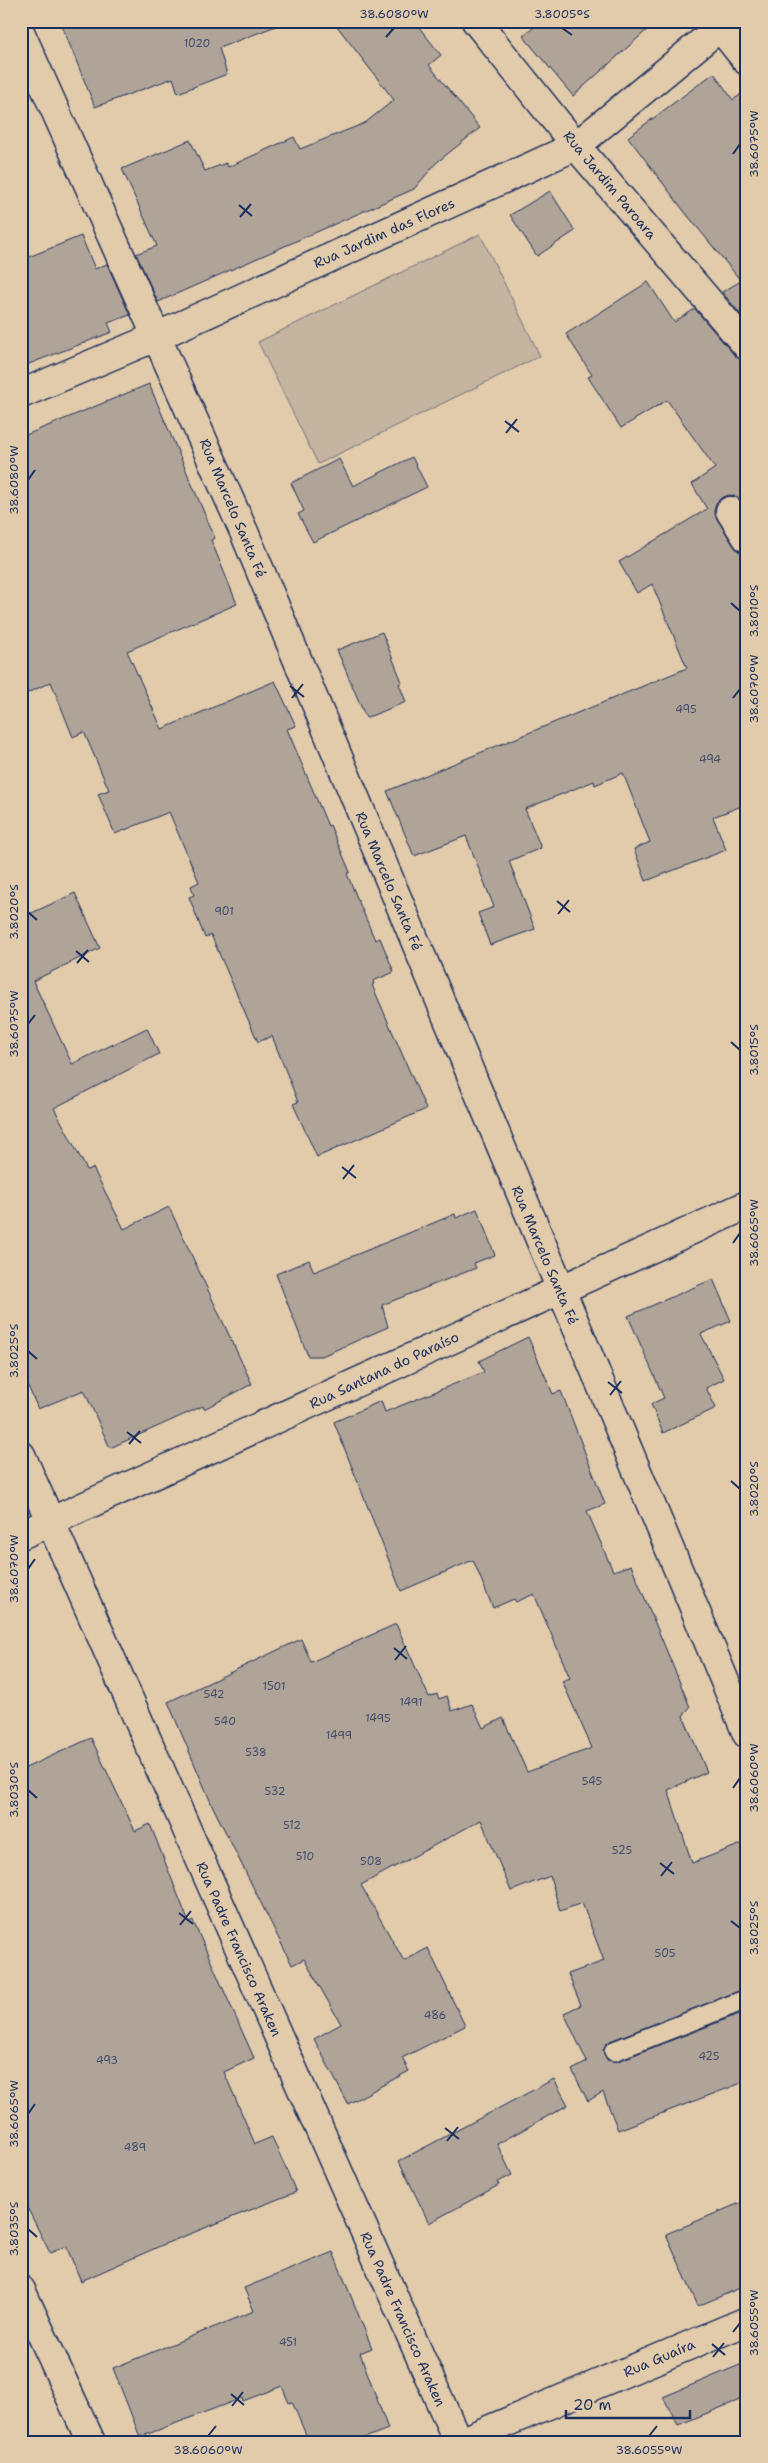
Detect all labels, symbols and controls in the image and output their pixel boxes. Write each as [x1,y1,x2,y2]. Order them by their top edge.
text: 38.6080°W [359,6,429,22]
text: 3.8005°S [534,6,590,22]
house number: 1020 [184,36,210,51]
text: 38.6075°W [746,110,762,178]
street label: Rua Jardim Paroara [559,127,661,243]
street label: Rua Jardim das Flores [311,194,457,272]
street label: Rua Marcelo Santa Fé [196,436,271,580]
text: 38.6080°W [6,445,22,515]
text: 3.8010°S [746,584,762,637]
text: 38.6070°W [746,655,762,723]
house number: 495 [675,702,697,717]
house number: 494 [699,752,721,767]
street label: Rua Marcelo Santa Fé [352,809,427,953]
text: 3.8020°S [6,884,22,940]
house number: 901 [214,904,234,919]
text: 38.6075°W [6,990,22,1058]
text: 3.8015°S [746,1024,762,1076]
street label: Rua Marcelo Santa Fé [508,1183,583,1327]
text: 38.6065°W [746,1199,762,1267]
text: 3.8025°S [6,1323,22,1379]
street label: Rua Santana do Paraíso [306,1327,462,1413]
text: 3.8020°S [746,1461,762,1517]
text: 38.6070°W [6,1535,22,1603]
house number: 1501 [262,1679,286,1694]
house number: 542 [203,1687,225,1702]
house number: 1491 [399,1695,423,1710]
house number: 1495 [365,1711,391,1726]
house number: 540 [214,1714,236,1729]
house number: 1499 [326,1728,352,1743]
text: 38.6060°W [746,1743,762,1813]
house number: 538 [245,1745,267,1760]
text: 3.8030°S [6,1762,22,1818]
house number: 545 [582,1774,603,1789]
house number: 532 [265,1784,285,1799]
house number: 512 [283,1818,301,1833]
house number: 525 [612,1843,632,1858]
house number: 510 [296,1849,314,1864]
house number: 508 [360,1854,382,1869]
street label: Rua Padre Francisco Araken [192,1859,286,2040]
text: 3.8025°S [746,1900,762,1956]
house number: 505 [655,1946,676,1961]
house number: 486 [424,2008,446,2023]
house number: 425 [698,2049,720,2064]
house number: 493 [96,2053,118,2068]
text: 38.6065°W [6,2080,22,2148]
house number: 489 [124,2140,146,2155]
text: 3.8035°S [6,2201,22,2257]
street label: Rua Padre Francisco Araken [356,2229,450,2410]
text: 38.6055°W [746,2289,762,2357]
house number: 451 [279,2335,297,2350]
street label: Rua Guaíra [620,2335,698,2381]
scale bar [566,2388,689,2420]
text: 20 m [573,2395,612,2415]
text: 38.6060°W [173,2442,243,2458]
text: 38.6055°W [615,2442,683,2458]

